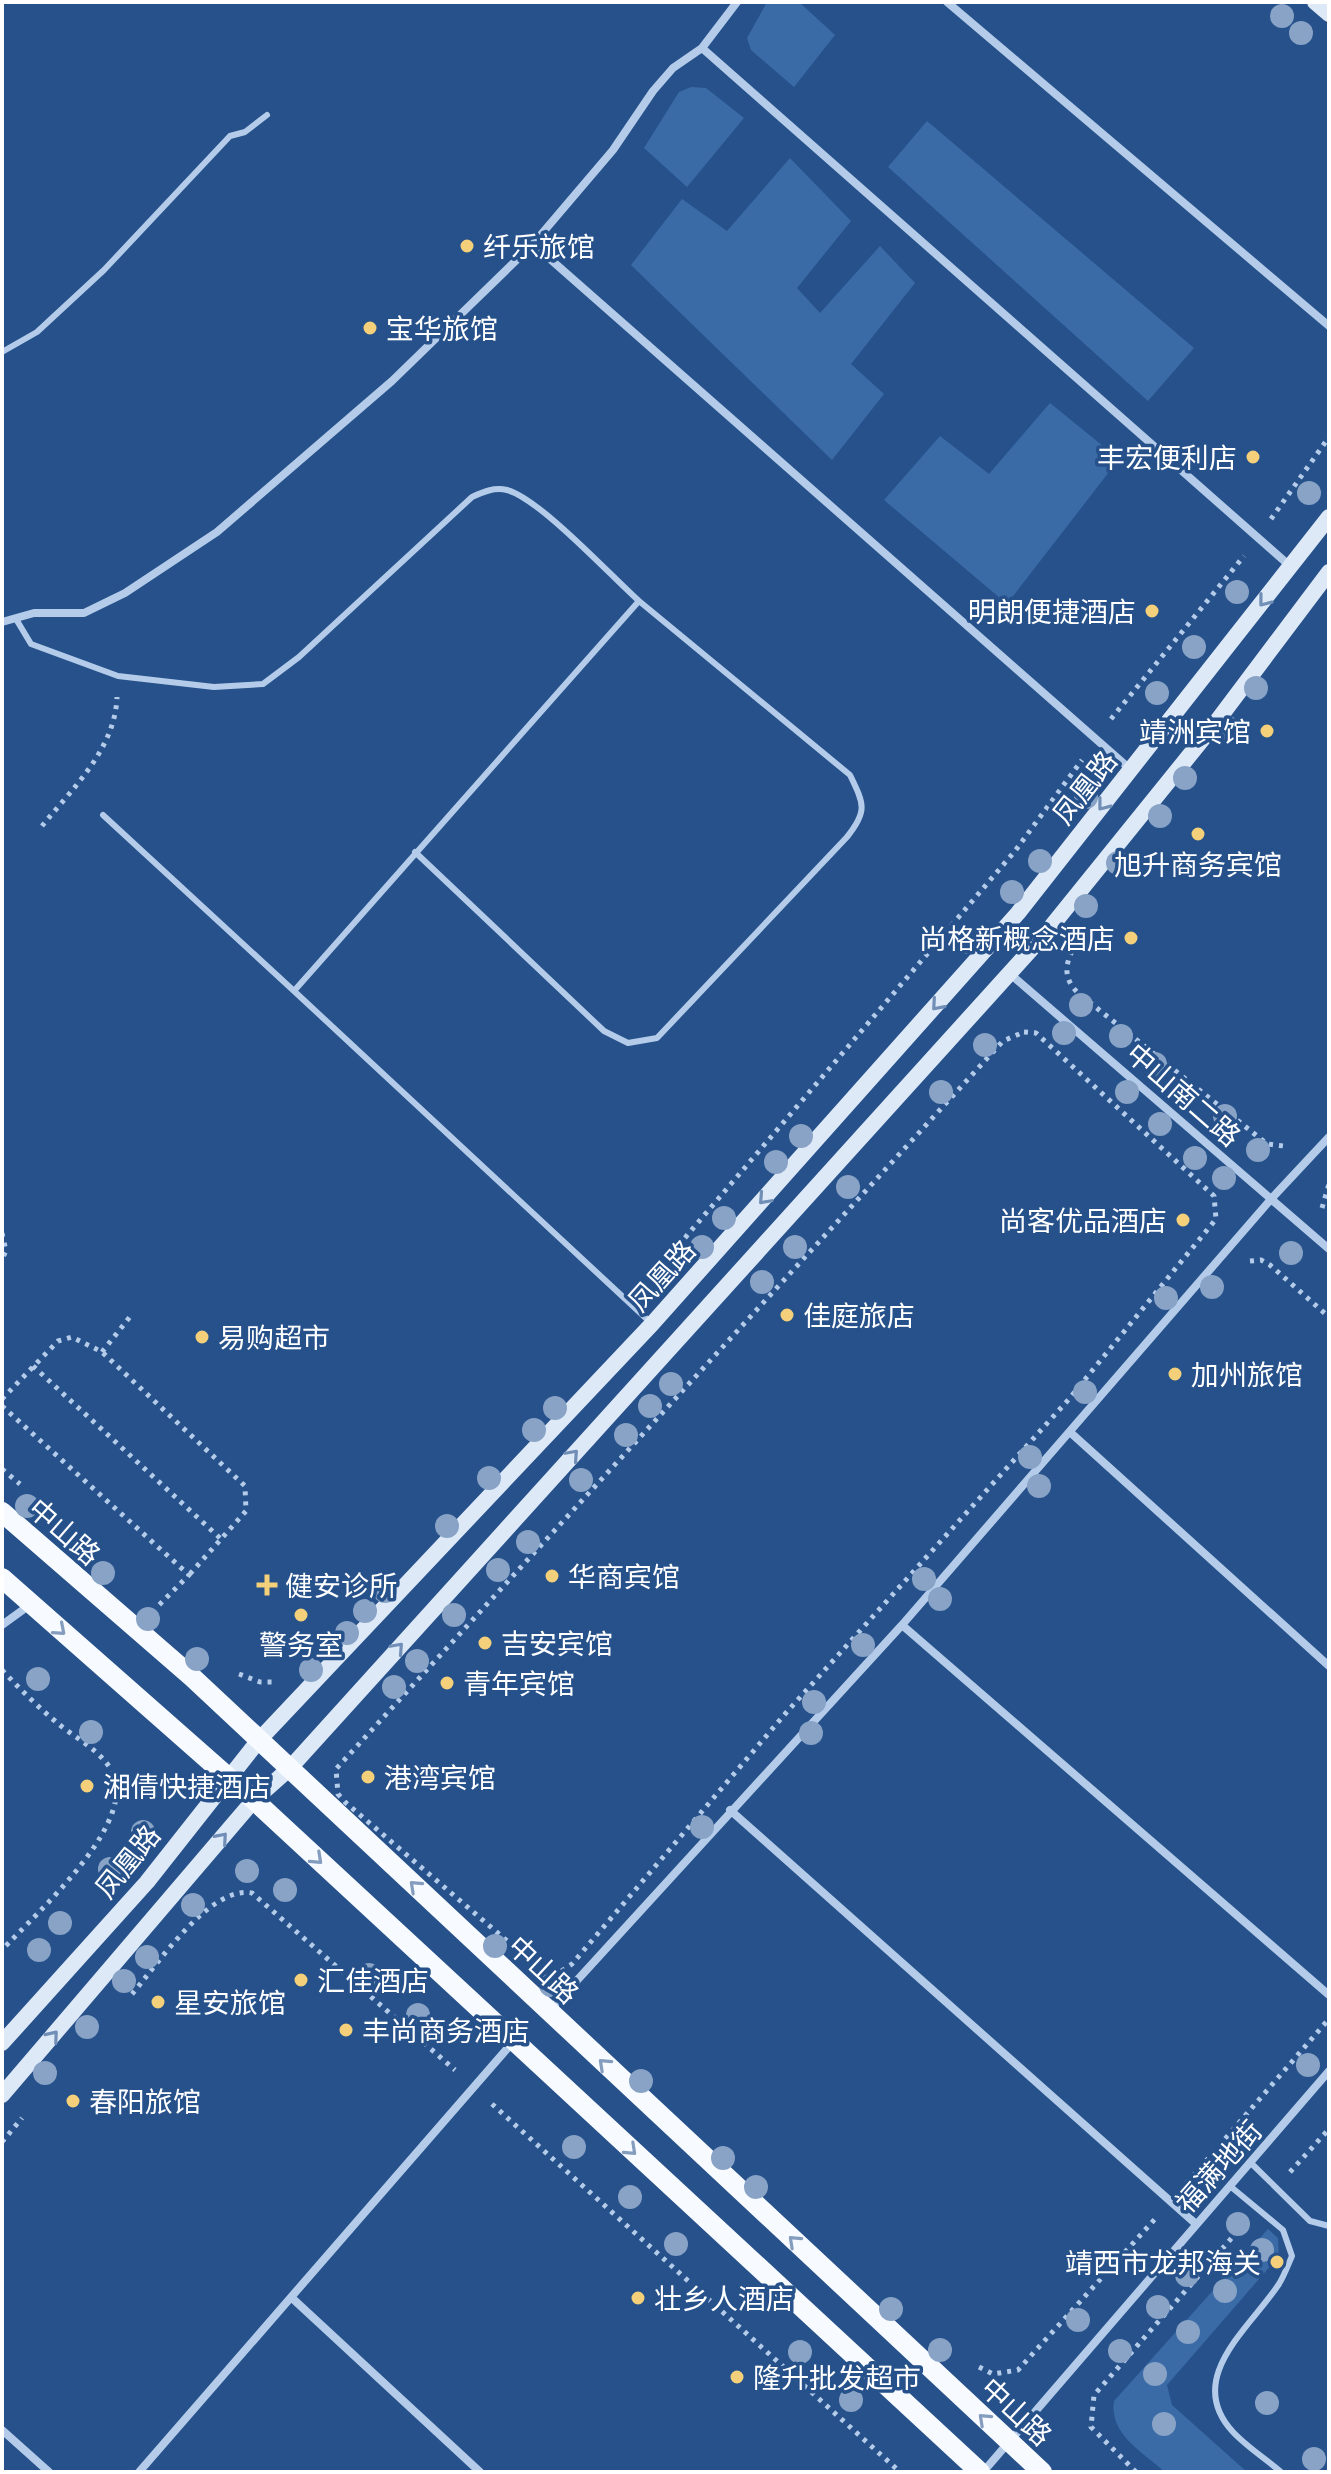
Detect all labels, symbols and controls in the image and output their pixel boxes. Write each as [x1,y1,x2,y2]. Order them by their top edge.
place label: 纤乐旅馆 [483,229,595,263]
marker: 纤乐旅馆 [458,237,476,255]
place label: 宝华旅馆 [386,311,498,345]
marker: 宝华旅馆 [361,319,379,337]
place label: 丰宏便利店 [1097,440,1237,474]
marker: 丰宏便利店 [1244,448,1262,466]
one-way arrow [1260,592,1274,607]
place label: 明朗便捷酒店 [968,594,1136,628]
marker: 明朗便捷酒店 [1143,602,1161,620]
place label: 靖洲宾馆 [1139,714,1251,748]
marker: 靖洲宾馆 [1258,722,1276,740]
street label: 凤凰路 [1045,743,1123,831]
one-way arrow [1099,796,1113,811]
marker: 旭升商务宾馆 [1189,825,1207,843]
place label: 旭升商务宾馆 [1114,847,1282,881]
place label: 尚格新概念酒店 [919,921,1115,955]
marker: 尚格新概念酒店 [1122,929,1140,947]
one-way arrow [932,995,947,1010]
street label: 中山南二路 [1120,1035,1248,1153]
one-way arrow [760,1190,774,1205]
place label: 尚客优品酒店 [999,1203,1167,1237]
marker: 尚客优品酒店 [1174,1211,1192,1229]
street label: 凤凰路 [620,1232,702,1318]
place label: 佳庭旅店 [803,1298,915,1332]
marker: 佳庭旅店 [778,1306,796,1324]
place label: 易购超市 [218,1320,330,1354]
marker: 易购超市 [193,1328,211,1346]
place label: 加州旅馆 [1191,1357,1303,1391]
marker: 加州旅馆 [1166,1365,1184,1383]
one-way arrow [563,1450,578,1464]
street label: 中山路 [22,1491,108,1571]
place label: 华商宾馆 [568,1559,680,1593]
marker: 华商宾馆 [543,1567,561,1585]
place label: 健安诊所 [285,1568,397,1602]
marker: 健安诊所 [256,1574,278,1596]
marker: 警务室 [292,1606,310,1624]
one-way arrow [51,1620,66,1635]
place label: 吉安宾馆 [501,1626,613,1660]
place label: 警务室 [259,1627,343,1661]
marker: 吉安宾馆 [476,1634,494,1652]
one-way arrow [389,1642,403,1657]
place label: 青年宾馆 [463,1666,575,1700]
marker: 青年宾馆 [438,1674,456,1692]
place label: 港湾宾馆 [384,1760,496,1794]
marker: 港湾宾馆 [359,1768,377,1786]
place label: 湘倩快捷酒店 [103,1769,271,1803]
marker: 湘倩快捷酒店 [78,1777,96,1795]
street label: 凤凰路 [87,1818,167,1904]
one-way arrow [212,1833,226,1848]
one-way arrow [308,1849,322,1864]
one-way arrow [410,1881,424,1895]
street label: 中山路 [502,1928,586,2010]
place label: 汇佳酒店 [317,1963,429,1997]
marker: 汇佳酒店 [292,1971,310,1989]
place label: 星安旅馆 [174,1985,286,2019]
marker: 星安旅馆 [149,1993,167,2011]
place label: 丰尚商务酒店 [362,2013,530,2047]
marker: 丰尚商务酒店 [337,2021,355,2039]
one-way arrow [43,2031,58,2045]
one-way arrow [599,2059,614,2073]
place label: 春阳旅馆 [89,2084,201,2118]
marker: 春阳旅馆 [64,2092,82,2110]
street label: 福满地街 [1168,2113,1268,2219]
one-way arrow [621,2141,636,2155]
one-way arrow [789,2237,804,2251]
place label: 靖西市龙邦海关 [1065,2245,1261,2279]
marker: 靖西市龙邦海关 [1268,2253,1286,2271]
place label: 壮乡人酒店 [654,2281,794,2315]
marker: 壮乡人酒店 [629,2289,647,2307]
place label: 隆升批发超市 [753,2360,921,2394]
marker: 隆升批发超市 [728,2368,746,2386]
street label: 中山路 [975,2370,1059,2452]
one-way arrow [979,2414,994,2428]

